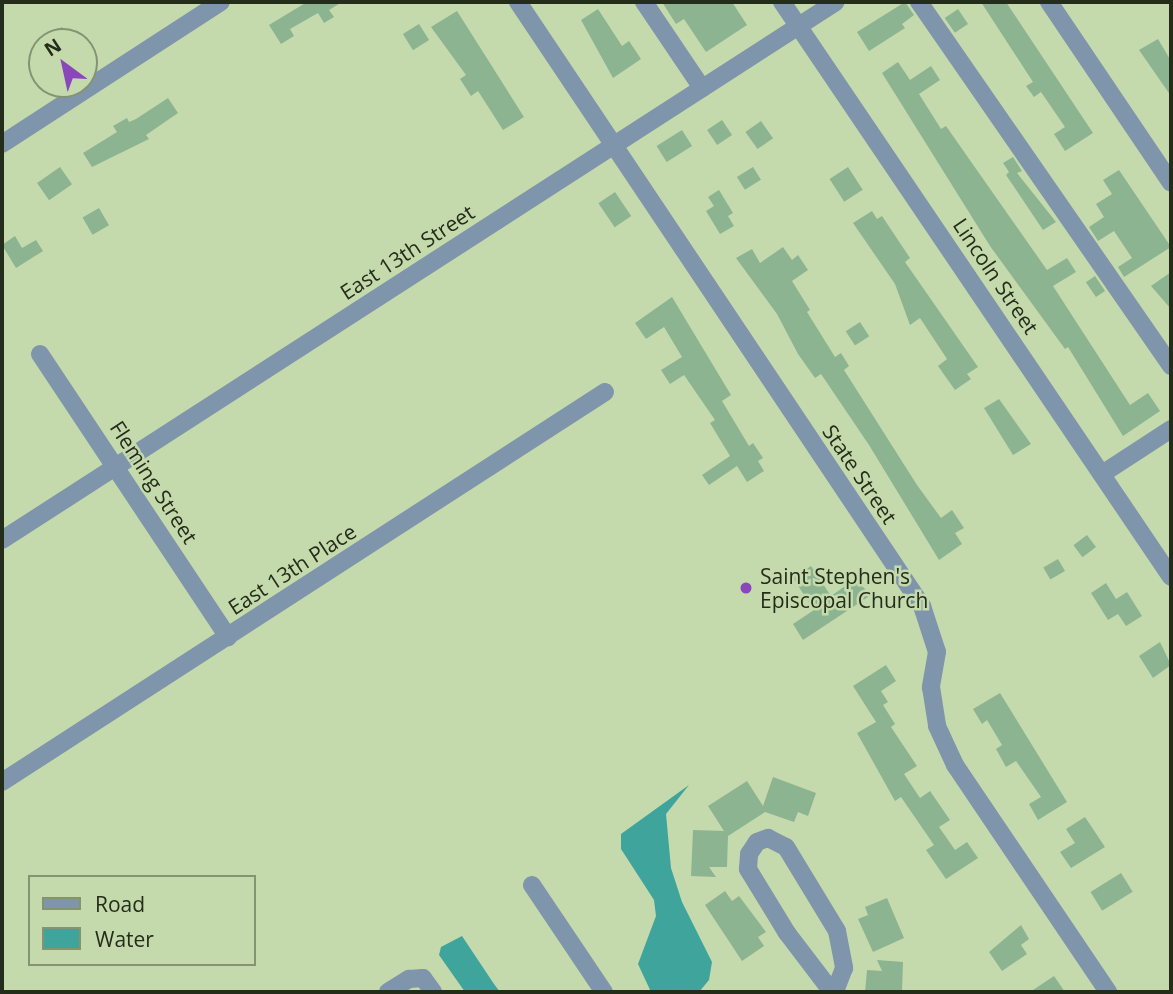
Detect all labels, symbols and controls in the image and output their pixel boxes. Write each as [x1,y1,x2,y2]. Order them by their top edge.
north arrow [28,28,98,98]
text: N [39,32,66,62]
street label: East 13th Street [335,199,479,305]
street label: Lincoln Street [948,213,1044,339]
street label: Fleming Street [105,416,203,548]
street label: State Street [818,420,902,528]
street label: East 13th Place [223,518,361,620]
place label: Saint Stephen's Episcopal Church [760,563,928,613]
marker: Saint Stephen's Episcopal Church [738,580,754,596]
legend [28,875,256,966]
text: Road [95,890,145,918]
text: Water [95,925,154,953]

